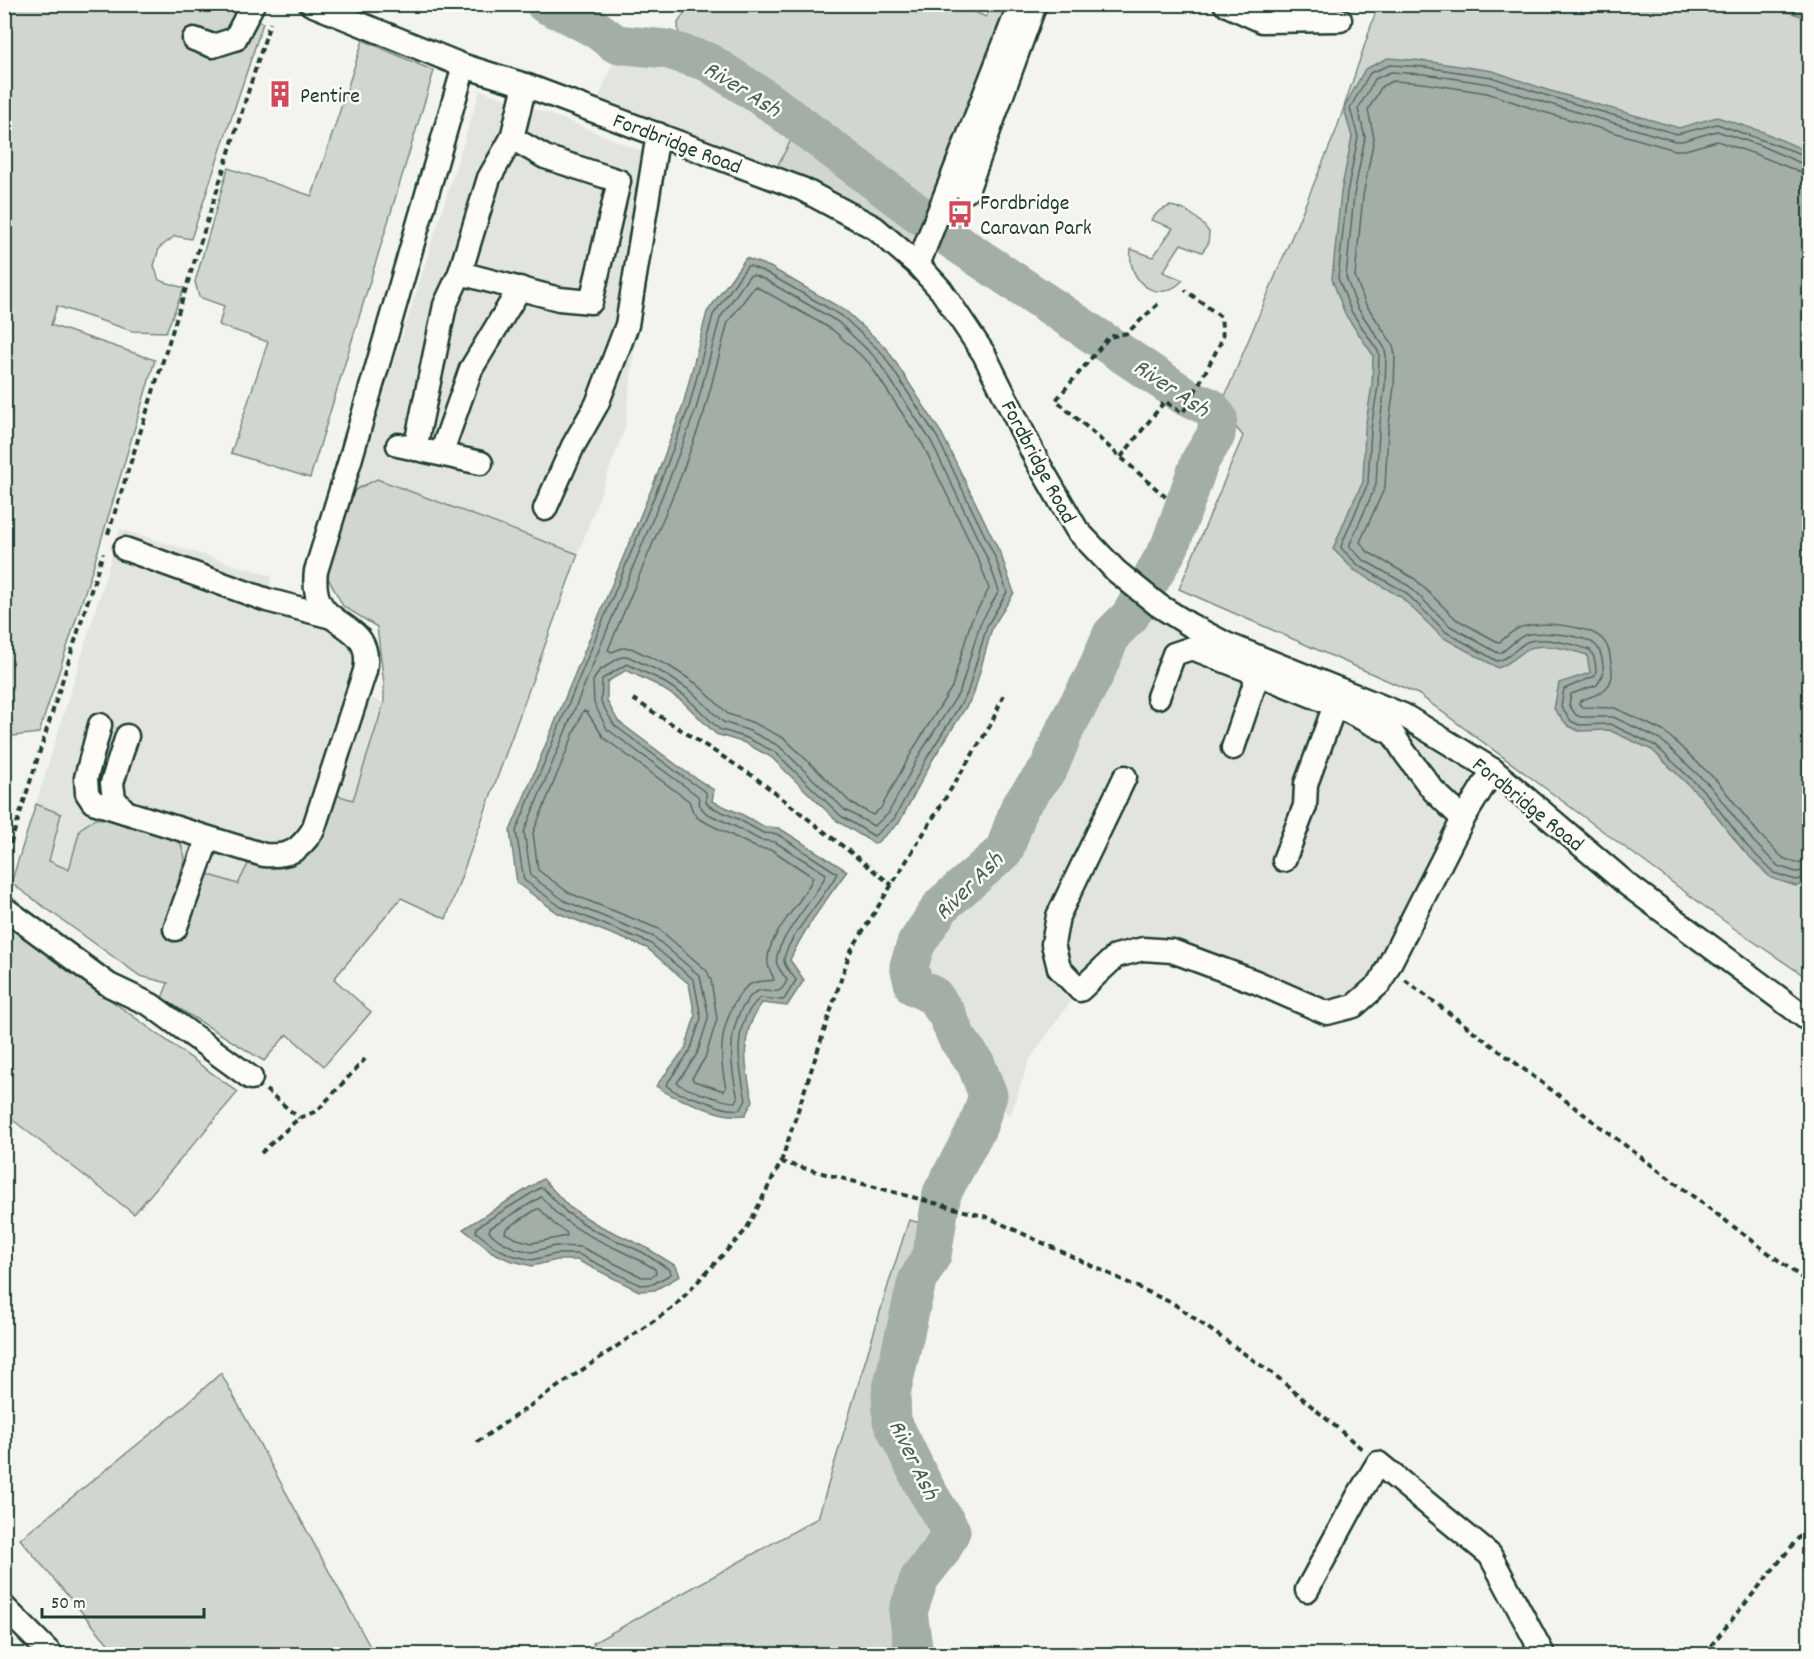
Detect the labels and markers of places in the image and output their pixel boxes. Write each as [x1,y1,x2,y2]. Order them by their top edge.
building icon: Pentire [265,79,295,109]
place label: Pentire [300,82,360,113]
place label: Fordbridge Caravan Park [980,189,1092,245]
bus stop icon: Fordbridge Caravan Park [945,199,975,229]

